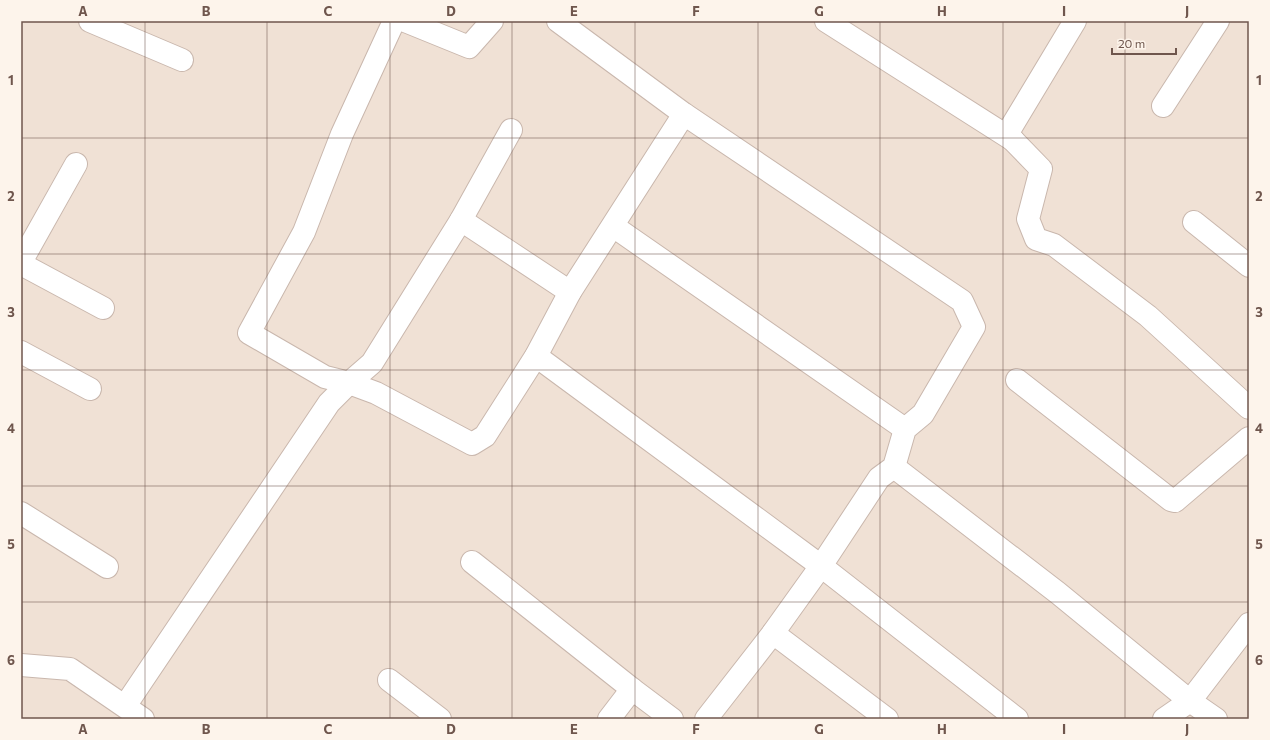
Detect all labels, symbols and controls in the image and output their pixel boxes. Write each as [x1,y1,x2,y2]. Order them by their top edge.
text: A [78,3,88,19]
text: B [202,3,211,19]
text: C [324,3,333,19]
text: D [446,3,456,19]
text: E [570,3,578,19]
text: F [692,3,700,19]
text: G [814,3,824,19]
text: H [937,3,947,19]
text: I [1062,3,1066,19]
text: J [1185,3,1189,19]
scale bar [1112,30,1176,56]
text: 20 m [1118,36,1145,50]
text: 1 [8,72,14,88]
text: 1 [1256,72,1262,88]
text: 2 [7,188,15,204]
text: 2 [1255,188,1263,204]
text: 3 [7,304,15,320]
text: 3 [1255,304,1263,320]
text: 4 [7,420,15,436]
text: 4 [1255,420,1263,436]
text: 5 [7,536,15,552]
text: 5 [1255,536,1263,552]
text: 6 [7,652,15,668]
text: 6 [1255,652,1263,668]
text: A [78,721,88,737]
text: B [202,721,211,737]
text: C [324,721,333,737]
text: D [446,721,456,737]
text: E [570,721,578,737]
text: F [692,721,700,737]
text: G [814,721,824,737]
text: H [937,721,947,737]
text: I [1062,721,1066,737]
text: J [1185,721,1189,737]

